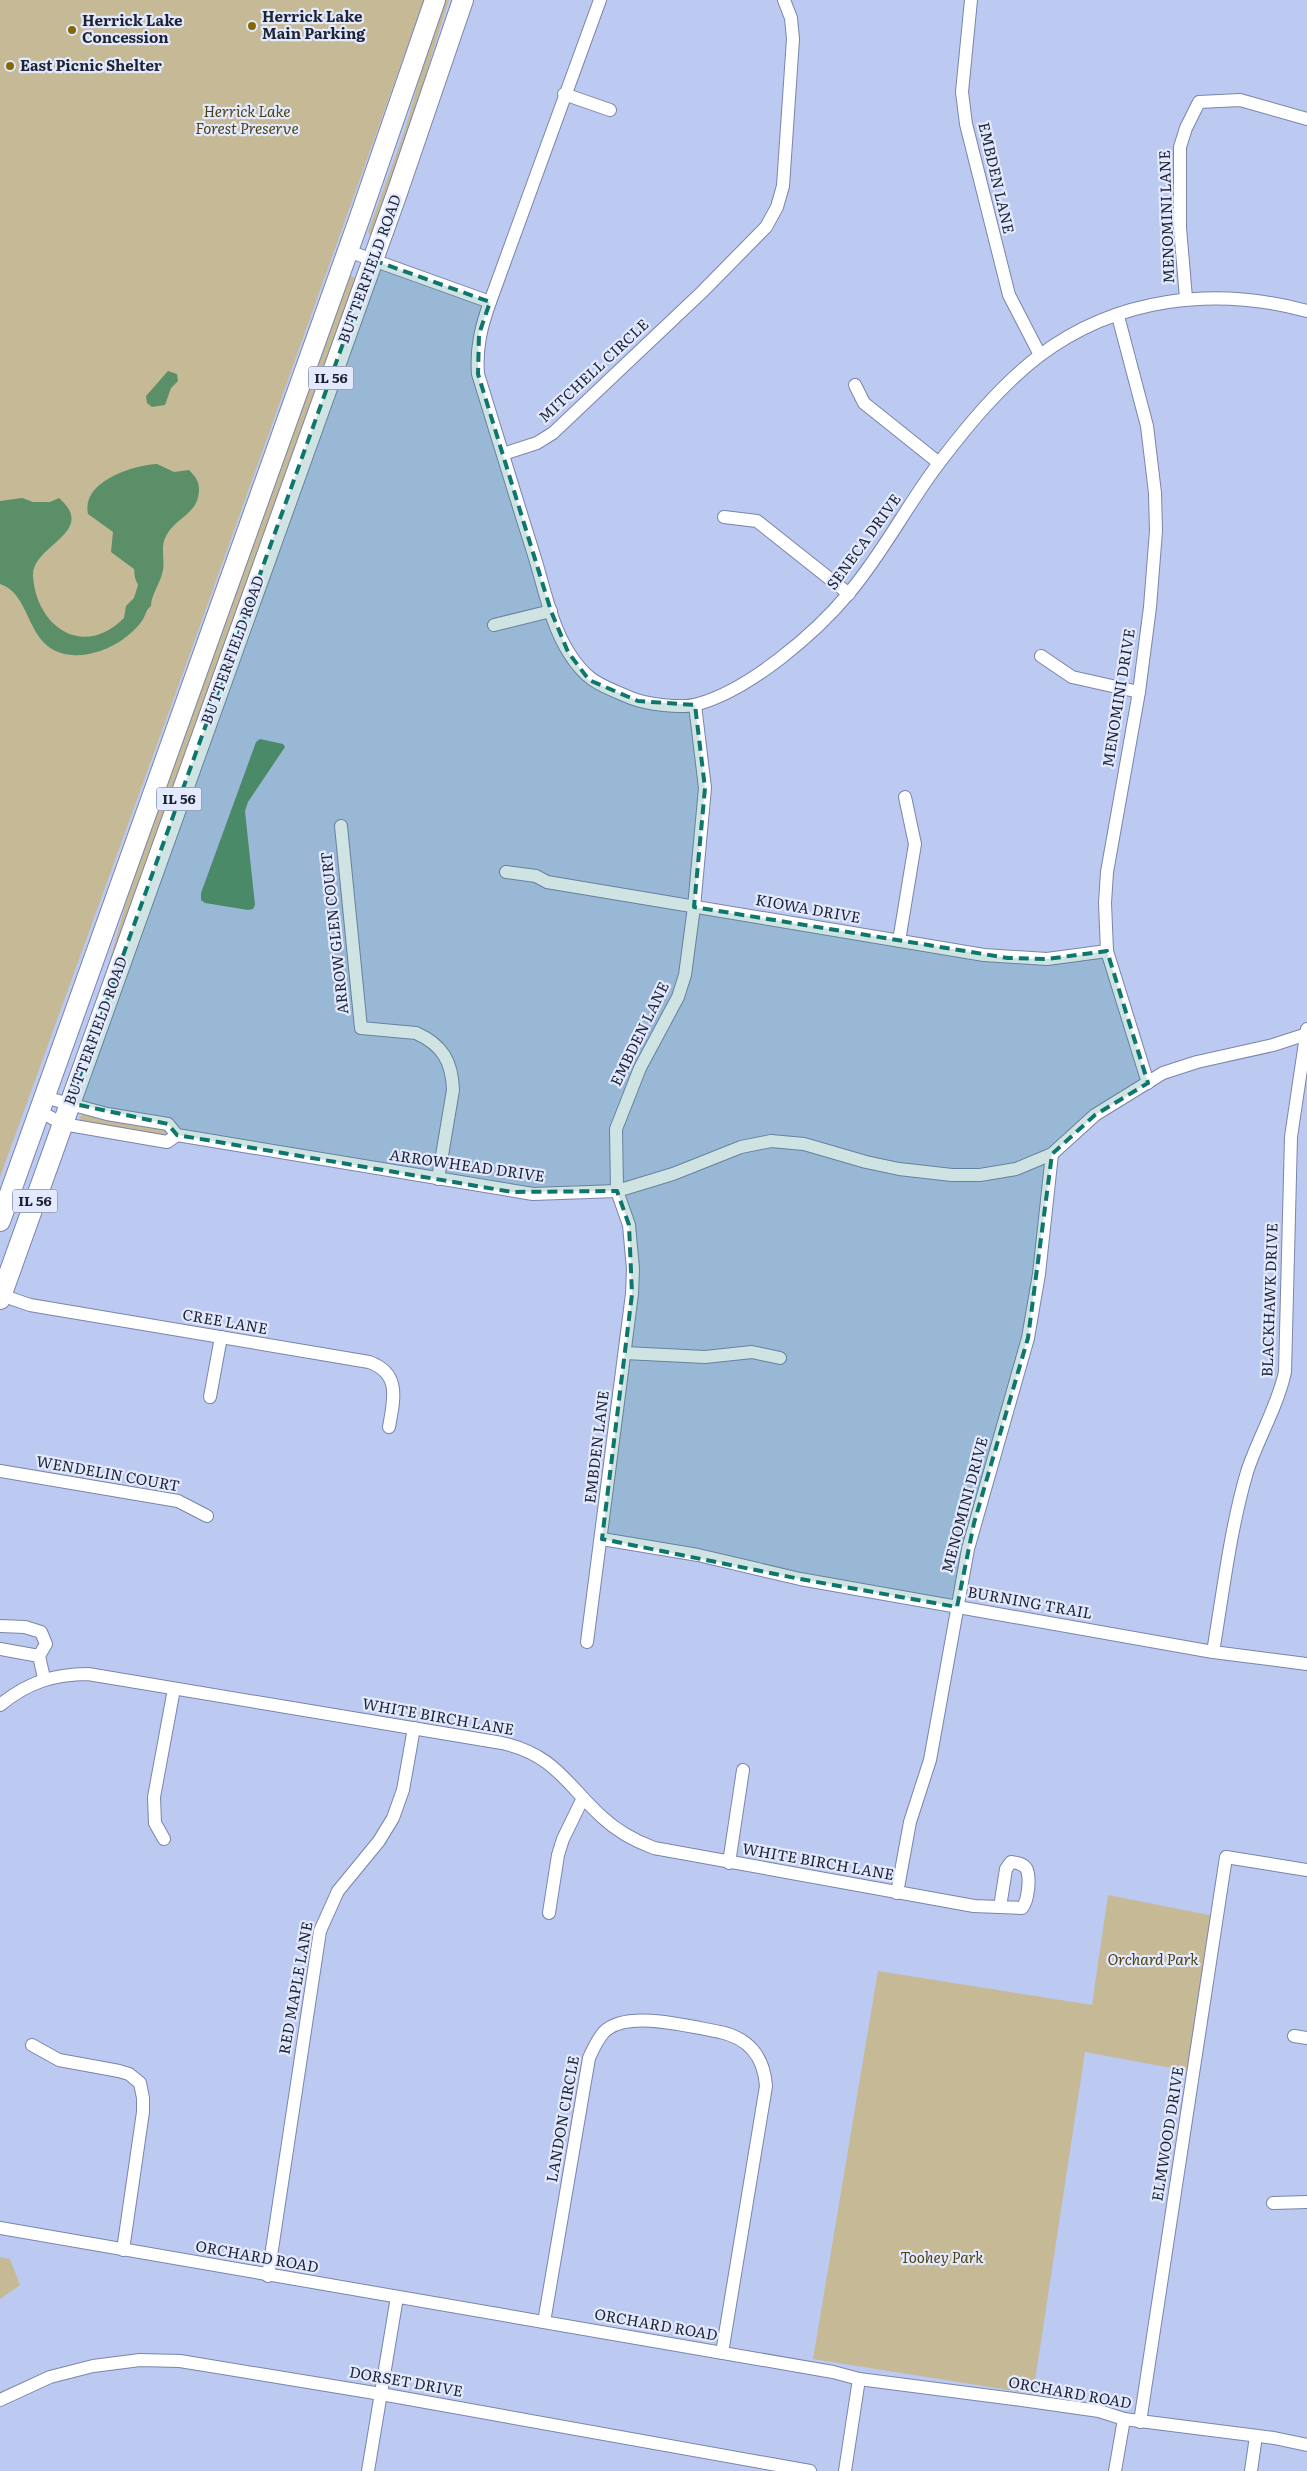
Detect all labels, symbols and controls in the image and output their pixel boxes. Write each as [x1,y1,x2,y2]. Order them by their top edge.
place label: Herrick Lake Main Parking [262,4,366,44]
place label: Herrick Lake Concession [82,8,183,48]
marker: Herrick Lake Main Parking [246,20,258,32]
marker: Herrick Lake Concession [66,24,78,36]
place label: East Picnic Shelter [20,53,162,76]
marker: East Picnic Shelter [4,60,16,72]
park label: Herrick Lake Forest Preserve [195,99,299,139]
street label: EMBDEN LANE [973,120,1021,236]
street label: MENOMINI LANE [1152,150,1179,284]
street label: BUTTERFIELD ROAD [331,191,406,346]
street label: MITCHELL CIRCLE [533,313,653,427]
road number: IL 56 [308,366,354,389]
street label: SENECA DRIVE [820,488,906,594]
street label: BUTTERFIELD ROAD [194,572,269,727]
street label: MENOMINI DRIVE [1095,627,1140,769]
road number: IL 56 [156,788,202,811]
street label: ARROW GLEN COURT [314,851,353,1016]
street label: KIOWA DRIVE [754,887,863,928]
street label: BUTTERFIELD ROAD [57,953,132,1108]
street label: EMBDEN LANE [603,977,674,1089]
street label: ARROWHEAD DRIVE [388,1142,546,1187]
road number: IL 56 [12,1190,58,1212]
street label: BLACKHAWK DRIVE [1254,1223,1283,1377]
street label: CREE LANE [181,1302,270,1339]
street label: EMBDEN LANE [577,1389,614,1505]
street label: MENOMINI DRIVE [934,1434,993,1575]
street label: WENDELIN COURT [35,1449,182,1496]
street label: BURNING TRAIL [966,1579,1095,1624]
street label: WHITE BIRCH LANE [361,1691,516,1740]
street label: WHITE BIRCH LANE [741,1836,896,1885]
street label: RED MAPLE LANE [271,1919,318,2056]
park label: Orchard Park [1108,1947,1199,1970]
street label: LANDON CIRCLE [539,2054,584,2184]
street label: ELMWOOD DRIVE [1145,2065,1189,2203]
street label: ORCHARD ROAD [194,2233,321,2278]
park label: Toohey Park [901,2245,984,2268]
street label: ORCHARD ROAD [593,2301,720,2346]
street label: DORSET DRIVE [348,2359,465,2402]
street label: ORCHARD ROAD [1007,2369,1134,2414]

